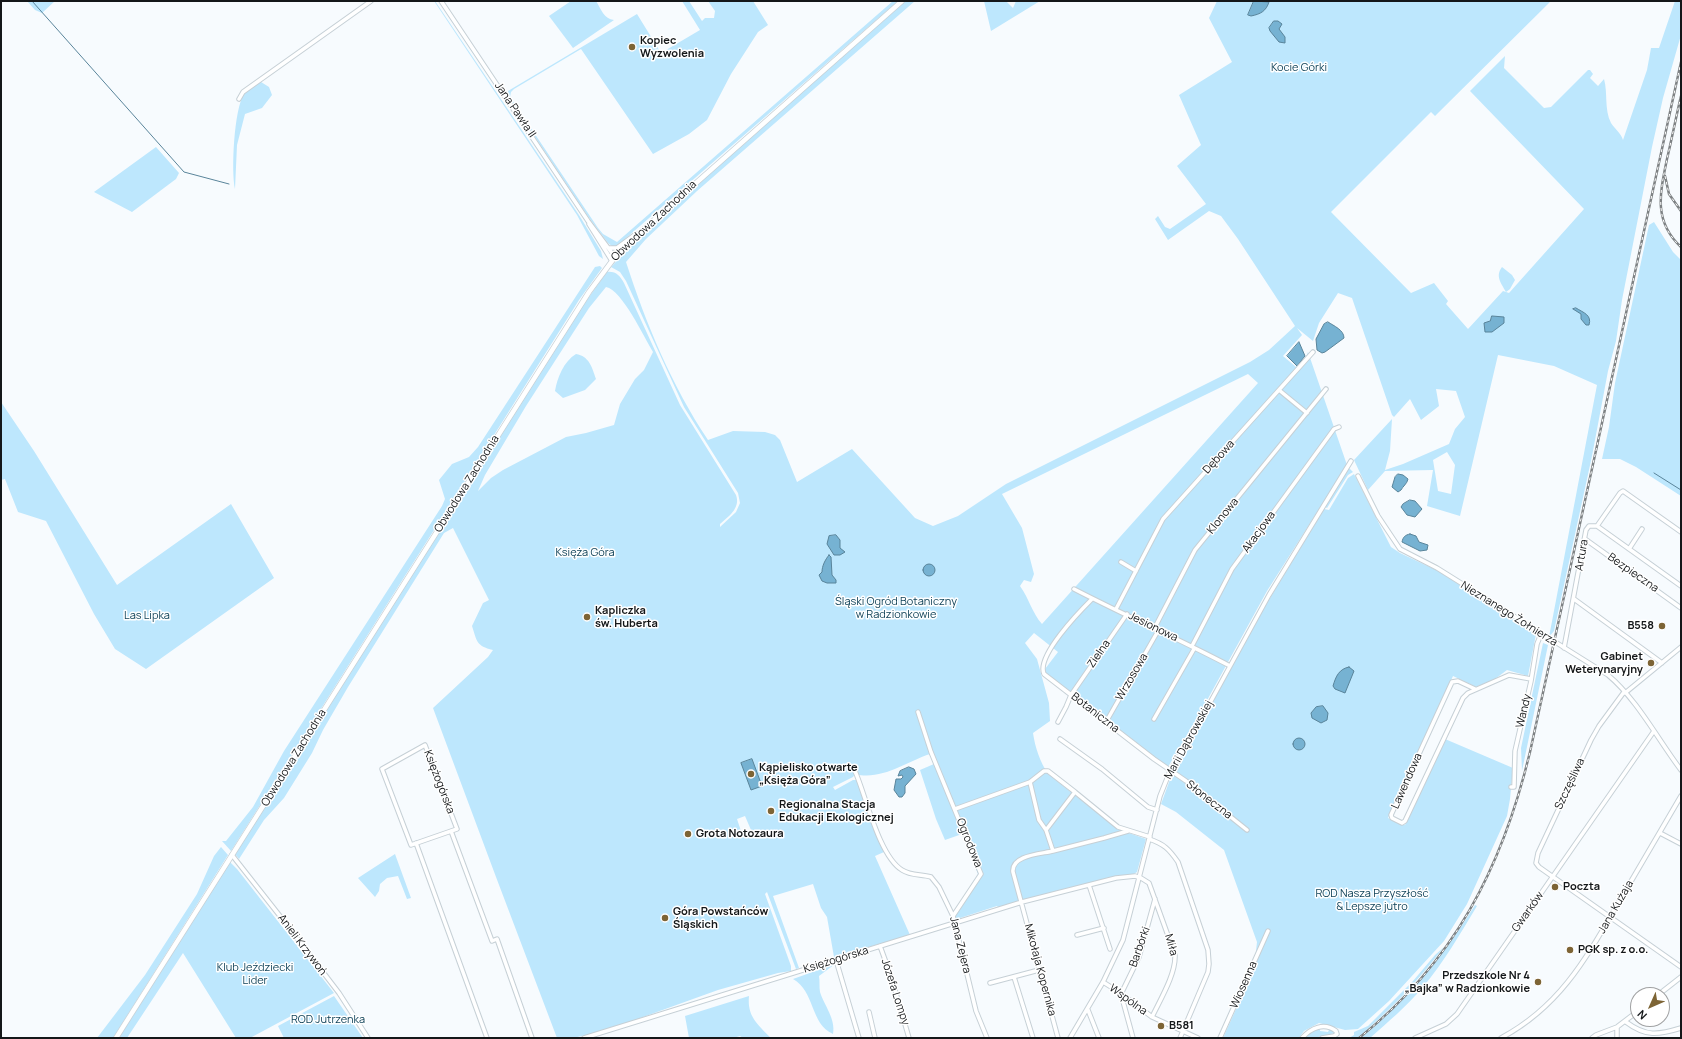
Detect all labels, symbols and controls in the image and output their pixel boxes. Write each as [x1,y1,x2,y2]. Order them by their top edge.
place label: Kopiec Wyzwolenia [640,34,704,60]
marker: Kopiec Wyzwolenia [627,42,637,52]
park label: Kocie Górki [1271,61,1327,75]
street label: Jana Pawła II [492,80,538,140]
street label: Obwodowa Zachodnia [609,178,699,264]
street label: Obwodowa Zachodnia [432,433,502,535]
street label: Dębowa [1200,437,1238,477]
street label: Klonowa [1204,495,1242,537]
street label: Akacjowa [1240,509,1278,555]
street label: Artura [1573,538,1591,572]
park label: Księża Góra [555,546,615,560]
street label: Bezpieczna [1605,551,1661,595]
street label: Nieznanego Żołnierza [1458,579,1560,649]
park label: Śląski Ogród Botaniczny w Radzionkowie [835,595,957,621]
place label: Kapliczka św. Huberta [595,604,658,630]
park label: Las Lipka [124,609,170,623]
street label: Jesionowa [1126,609,1180,645]
marker: Kapliczka św. Huberta [582,612,592,622]
place label: B558 [1627,619,1654,633]
marker: B558 [1657,621,1667,631]
street label: Zielna [1085,638,1113,670]
place label: Gabinet Weterynaryjny [1565,650,1643,676]
street label: Wrzosowa [1113,651,1151,703]
marker: Gabinet Weterynaryjny [1646,658,1656,668]
street label: Botaniczna [1068,690,1122,736]
street label: Wandy [1514,693,1534,729]
street label: Marii Dąbrowskiej [1162,698,1216,782]
street label: Obwodowa Zachodnia [259,707,329,809]
street label: Księżogórska [421,748,457,816]
street label: Lawendowa [1389,751,1425,811]
street label: Szczęśliwa [1552,756,1588,812]
place label: Kąpielisko otwarte „Księża Góra” [759,761,858,787]
marker: Kąpielisko otwarte „Księża Góra” [746,769,756,779]
street label: Słoneczna [1183,778,1235,822]
place label: Regionalna Stacja Edukacji Ekologicznej [779,798,894,824]
marker: Regionalna Stacja Edukacji Ekologicznej [766,806,776,816]
street label: Ogrodowa [953,816,985,870]
place label: Grota Notozaura [696,827,784,841]
marker: Grota Notozaura [683,829,693,839]
street label: Jana Kużaja [1595,878,1637,936]
place label: Poczta [1563,880,1600,894]
marker: Poczta [1550,882,1560,892]
park label: ROD Nasza Przyszłość & Lepsze jutro [1315,887,1429,913]
street label: Gwarków [1509,889,1547,935]
place label: Góra Powstańców Śląskich [673,905,768,931]
street label: Anieli Krzywoń [275,912,329,978]
marker: Góra Powstańców Śląskich [660,913,670,923]
street label: Jana Zejera [947,915,973,975]
street label: Mikołaja Kopernika [1021,922,1059,1018]
street label: Barbórki [1127,925,1153,969]
street label: Miła [1162,933,1180,957]
place label: PGK sp. z o.o. [1578,943,1648,957]
street label: Księżogórska [802,944,870,976]
marker: PGK sp. z o.o. [1565,945,1575,955]
street label: Józefa Lompy [878,957,912,1027]
street label: Wiosenna [1228,959,1260,1011]
park label: Klub Jeździecki Lider [217,961,293,987]
place label: Przedszkole Nr 4 „Bajka” w Radzionkowie [1404,969,1530,995]
marker: Przedszkole Nr 4 „Bajka” w Radzionkowie [1533,977,1543,987]
street label: Wspólna [1106,982,1150,1018]
north arrow [1630,987,1670,1027]
text: N [1634,1007,1650,1023]
park label: ROD Jutrzenka [291,1013,365,1027]
place label: B581 [1169,1019,1194,1033]
marker: B581 [1156,1021,1166,1031]

